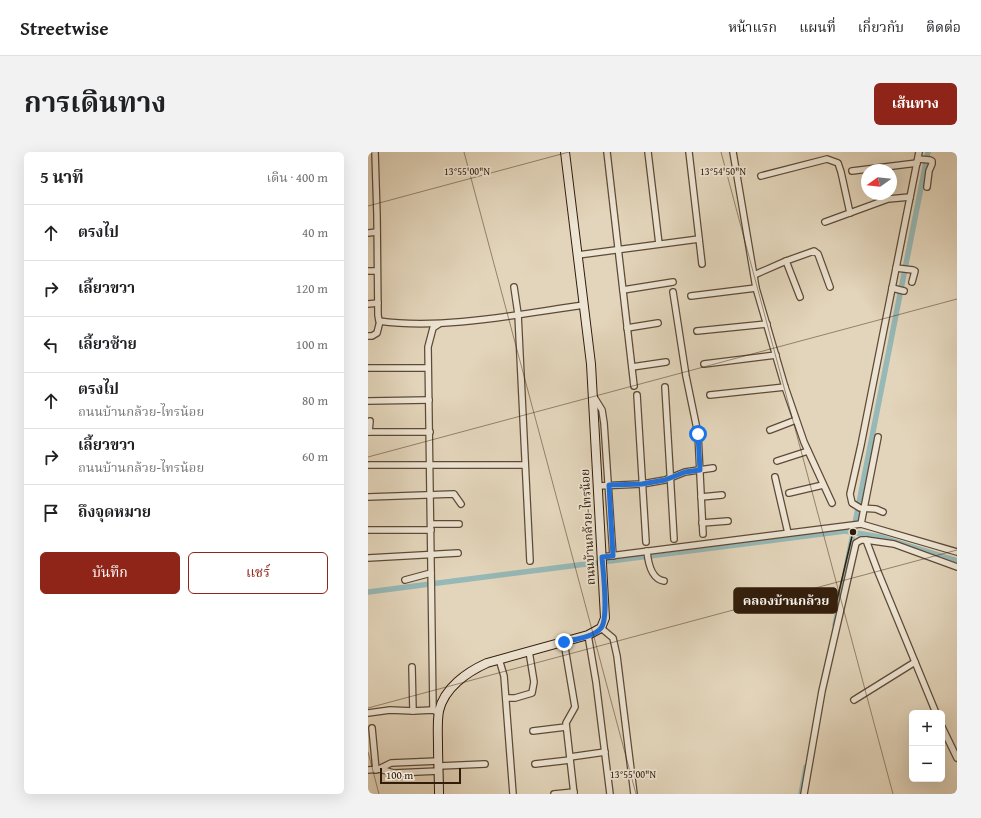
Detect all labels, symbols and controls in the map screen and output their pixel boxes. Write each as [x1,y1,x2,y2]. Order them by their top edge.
text: Streetwise [20,14,109,42]
text: หน้าแรก [728,17,777,37]
text: แผนที่ [799,17,836,37]
text: เกี่ยวกับ [858,17,904,37]
text: ติดต่อ [926,17,961,37]
text: การเดินทาง [24,81,166,122]
button: เส้นทาง [874,83,957,125]
text: 5 นาที [40,164,84,189]
text: 13°55'00"N [444,164,490,179]
text: 13°54'50"N [700,164,746,179]
north arrow [861,164,897,200]
text: เดิน · 400 m [267,168,328,187]
text: ตรงไป [78,221,119,242]
icon: ahead [40,222,62,244]
text: 40 m [302,223,328,242]
text: เลี้ยวขวา [78,277,135,298]
icon: right [40,278,62,300]
text: 120 m [296,279,328,298]
text: เลี้ยวซ้าย [78,333,137,354]
icon: left [40,334,62,356]
text: 100 m [296,335,328,354]
text: ตรงไป [78,378,119,399]
icon: ahead [40,390,62,412]
text: 80 m [302,391,328,410]
text: ถนนบ้านกล้วย-ไทรน้อย [78,402,204,421]
route start [689,425,707,443]
text: เลี้ยวขวา [78,434,135,455]
icon: right [40,446,62,468]
text: 60 m [302,447,328,466]
text: ถนนบ้านกล้วย-ไทรน้อย [78,458,204,477]
street label: ถนนบ้านกล้วย-ไทรน้อย [576,468,599,586]
text: ถึงจุดหมาย [78,501,151,522]
icon: arrive [40,502,62,524]
button: บันทึก [40,552,180,594]
button: แชร์ [188,552,328,594]
callout: คลองบ้านกล้วย [734,588,837,613]
text: คลองบ้านกล้วย [743,591,829,610]
route end [555,633,573,651]
map controls [909,710,945,782]
button: + [909,710,945,746]
button: − [909,746,945,782]
scale bar [380,766,461,785]
text: 100 m [386,767,413,783]
text: 13°55'00"N [610,767,656,782]

